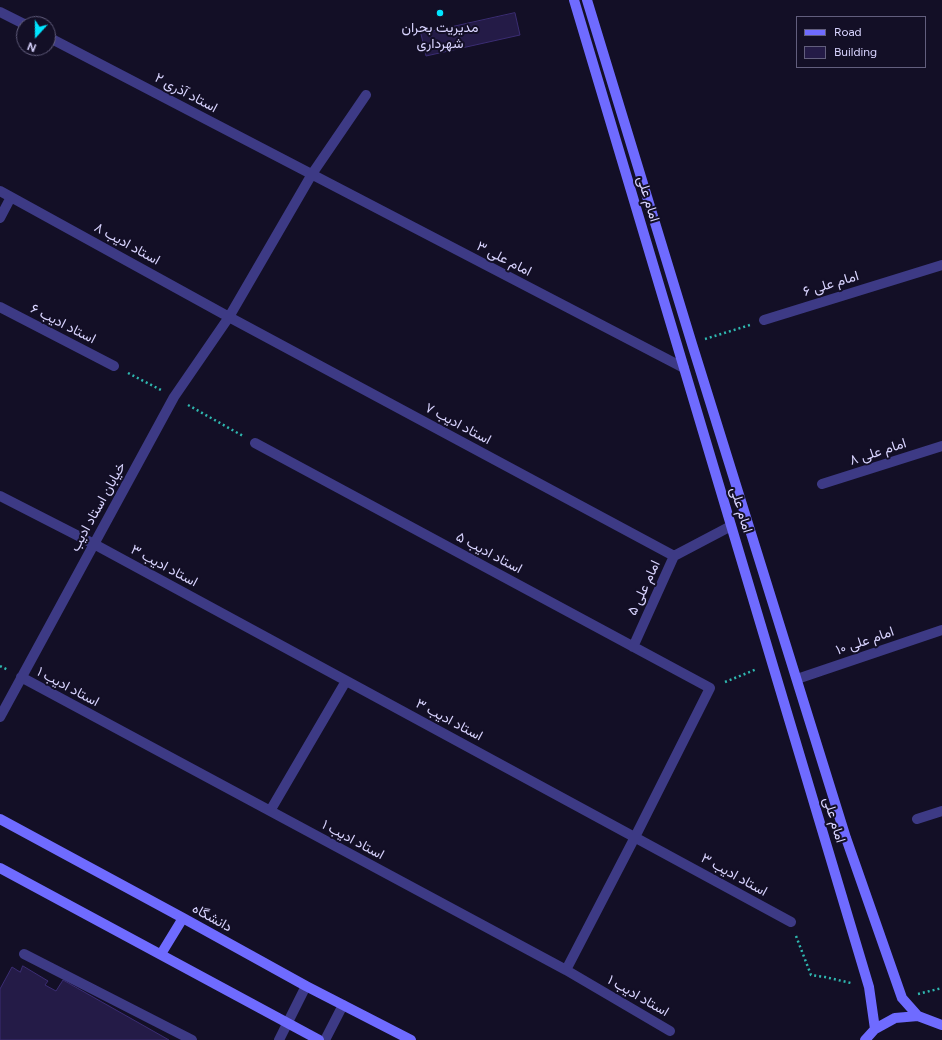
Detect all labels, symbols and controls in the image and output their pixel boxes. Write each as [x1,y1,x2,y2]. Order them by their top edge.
marker: مدیریت بحران شهرداری [435,8,445,18]
north arrow [16,16,56,56]
legend [796,16,926,68]
place label: مدیریت بحران شهرداری [402,20,478,52]
text: Road [834,25,862,39]
text: N [26,39,38,54]
text: Building [834,45,877,59]
street label: استاد آذری ۲ [152,69,220,117]
street label: امام علی [633,174,663,224]
street label: استاد ادیب ۸ [91,219,163,269]
street label: امام علی ۳ [474,238,534,280]
street label: امام علی ۶ [801,268,861,300]
street label: استاد ادیب ۶ [28,300,98,348]
street label: استاد ادیب ۷ [422,400,494,448]
street label: امام علی ۸ [847,435,909,469]
street label: خیابان استاد ادیب [67,459,129,555]
street label: امام علی [726,485,756,535]
street label: استاد ادیب ۵ [453,529,525,577]
street label: استاد ادیب ۳ [128,541,200,591]
street label: امام علی ۵ [624,558,664,618]
street label: امام علی ۱۰ [834,623,896,659]
street label: استاد ادیب ۱ [34,664,102,710]
street label: استاد ادیب ۳ [413,695,485,745]
street label: امام علی [819,795,849,845]
street label: استاد ادیب ۱ [319,817,387,863]
street label: استاد ادیب ۳ [698,850,770,900]
street label: دانشگاه [189,900,235,936]
street label: استاد ادیب ۱ [604,972,672,1020]

